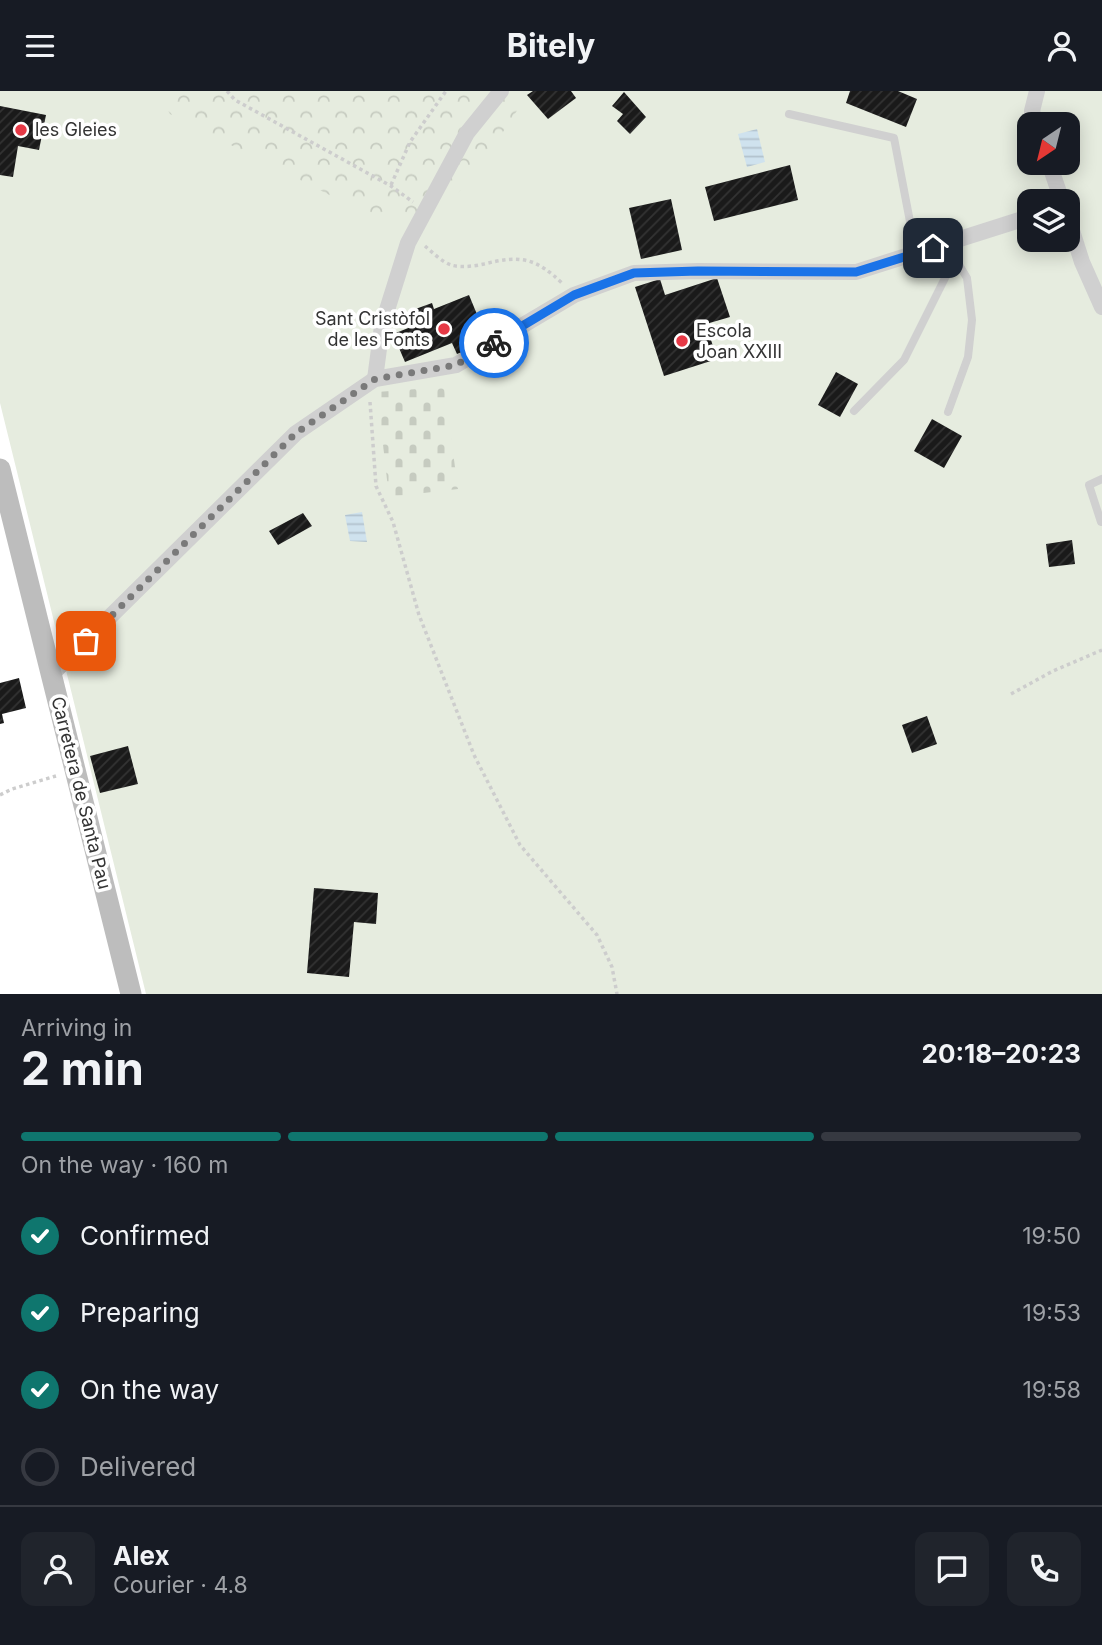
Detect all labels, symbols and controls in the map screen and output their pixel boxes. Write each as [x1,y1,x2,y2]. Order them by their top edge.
text: Bitely [507,26,595,65]
icon: menu [21,27,59,65]
icon: person [1043,27,1081,65]
north arrow [1017,112,1080,175]
map controls [1017,112,1080,252]
place label: les Gleies [35,119,117,140]
marker: les Gleies [13,122,29,138]
button: layers [1017,189,1080,252]
pin [903,218,963,278]
icon: home [914,229,952,267]
place label: Sant Cristòfol de les Fonts [315,308,430,350]
courier [459,308,529,378]
place label: Escola Joan XXIII [696,320,782,362]
marker: Sant Cristòfol de les Fonts [436,321,452,337]
icon: bike [475,324,513,362]
marker: Escola Joan XXIII [674,333,690,349]
pin [56,611,116,671]
icon: bag [67,622,105,660]
street label: Carretera de Santa Pau [47,694,116,891]
text: Arriving in [21,1014,132,1042]
text: 20:18–20:23 [922,1038,1081,1069]
text: 2 min [21,1040,144,1096]
text: On the way · 160 m [21,1151,228,1179]
icon: check [21,1217,59,1255]
text: Confirmed [80,1220,210,1251]
text: 19:50 [1022,1222,1081,1250]
icon: check [21,1294,59,1332]
text: Preparing [80,1297,200,1328]
text: 19:53 [1023,1299,1081,1327]
icon: check [21,1371,59,1409]
text: On the way [80,1374,219,1405]
text: 19:58 [1023,1376,1081,1404]
text: Delivered [80,1451,196,1482]
button: person [21,1532,95,1606]
button: chat [915,1532,989,1606]
button: phone [1007,1532,1081,1606]
text: Alex [113,1540,170,1571]
text: Courier · 4.8 [113,1571,248,1599]

